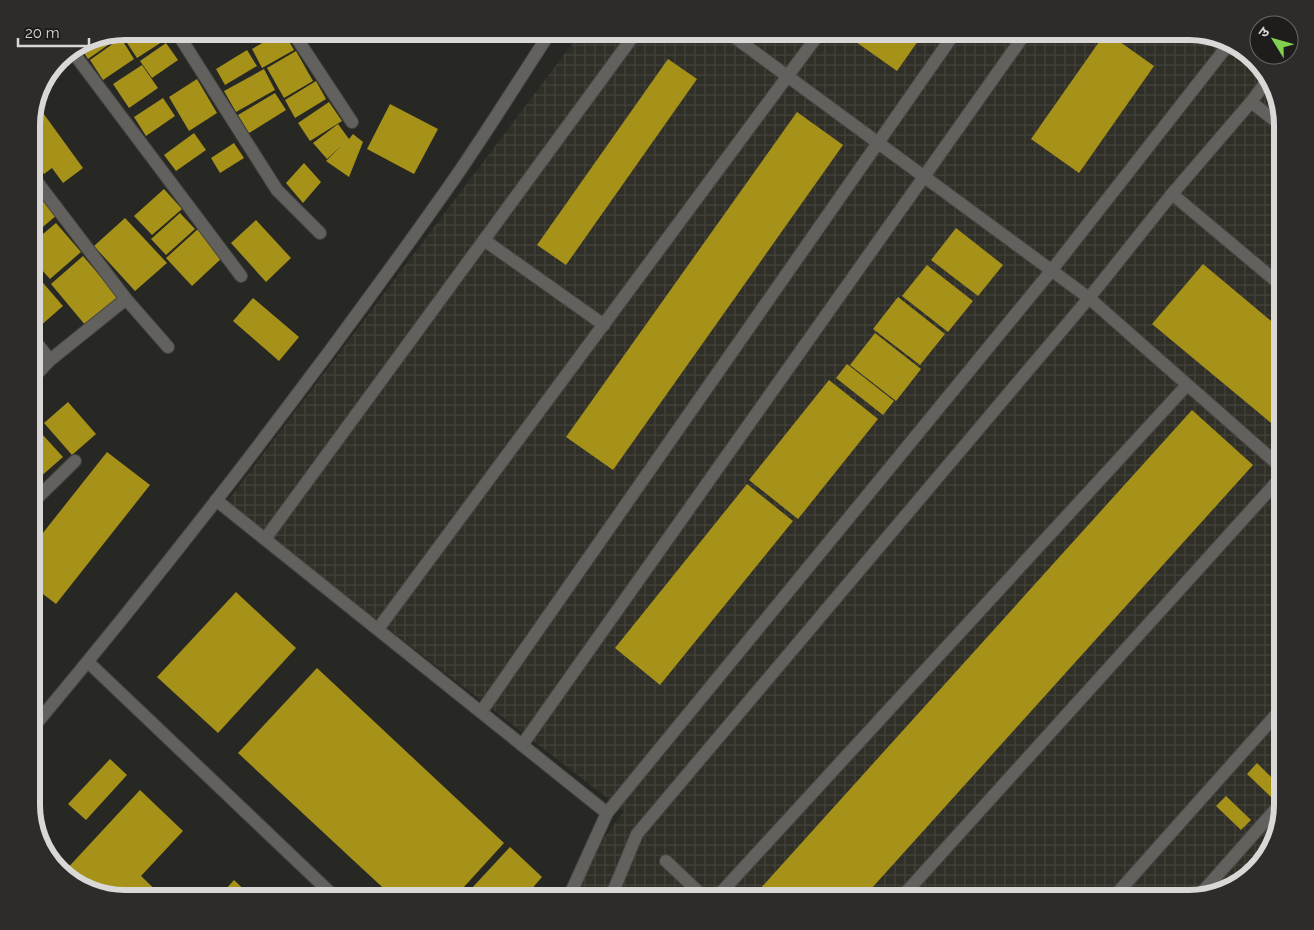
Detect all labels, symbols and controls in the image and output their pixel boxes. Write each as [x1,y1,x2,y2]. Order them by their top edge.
scale bar [18,15,89,47]
north arrow [1249,15,1299,65]
text: उ [1255,23,1273,40]
text: 20 m [25,24,60,42]

